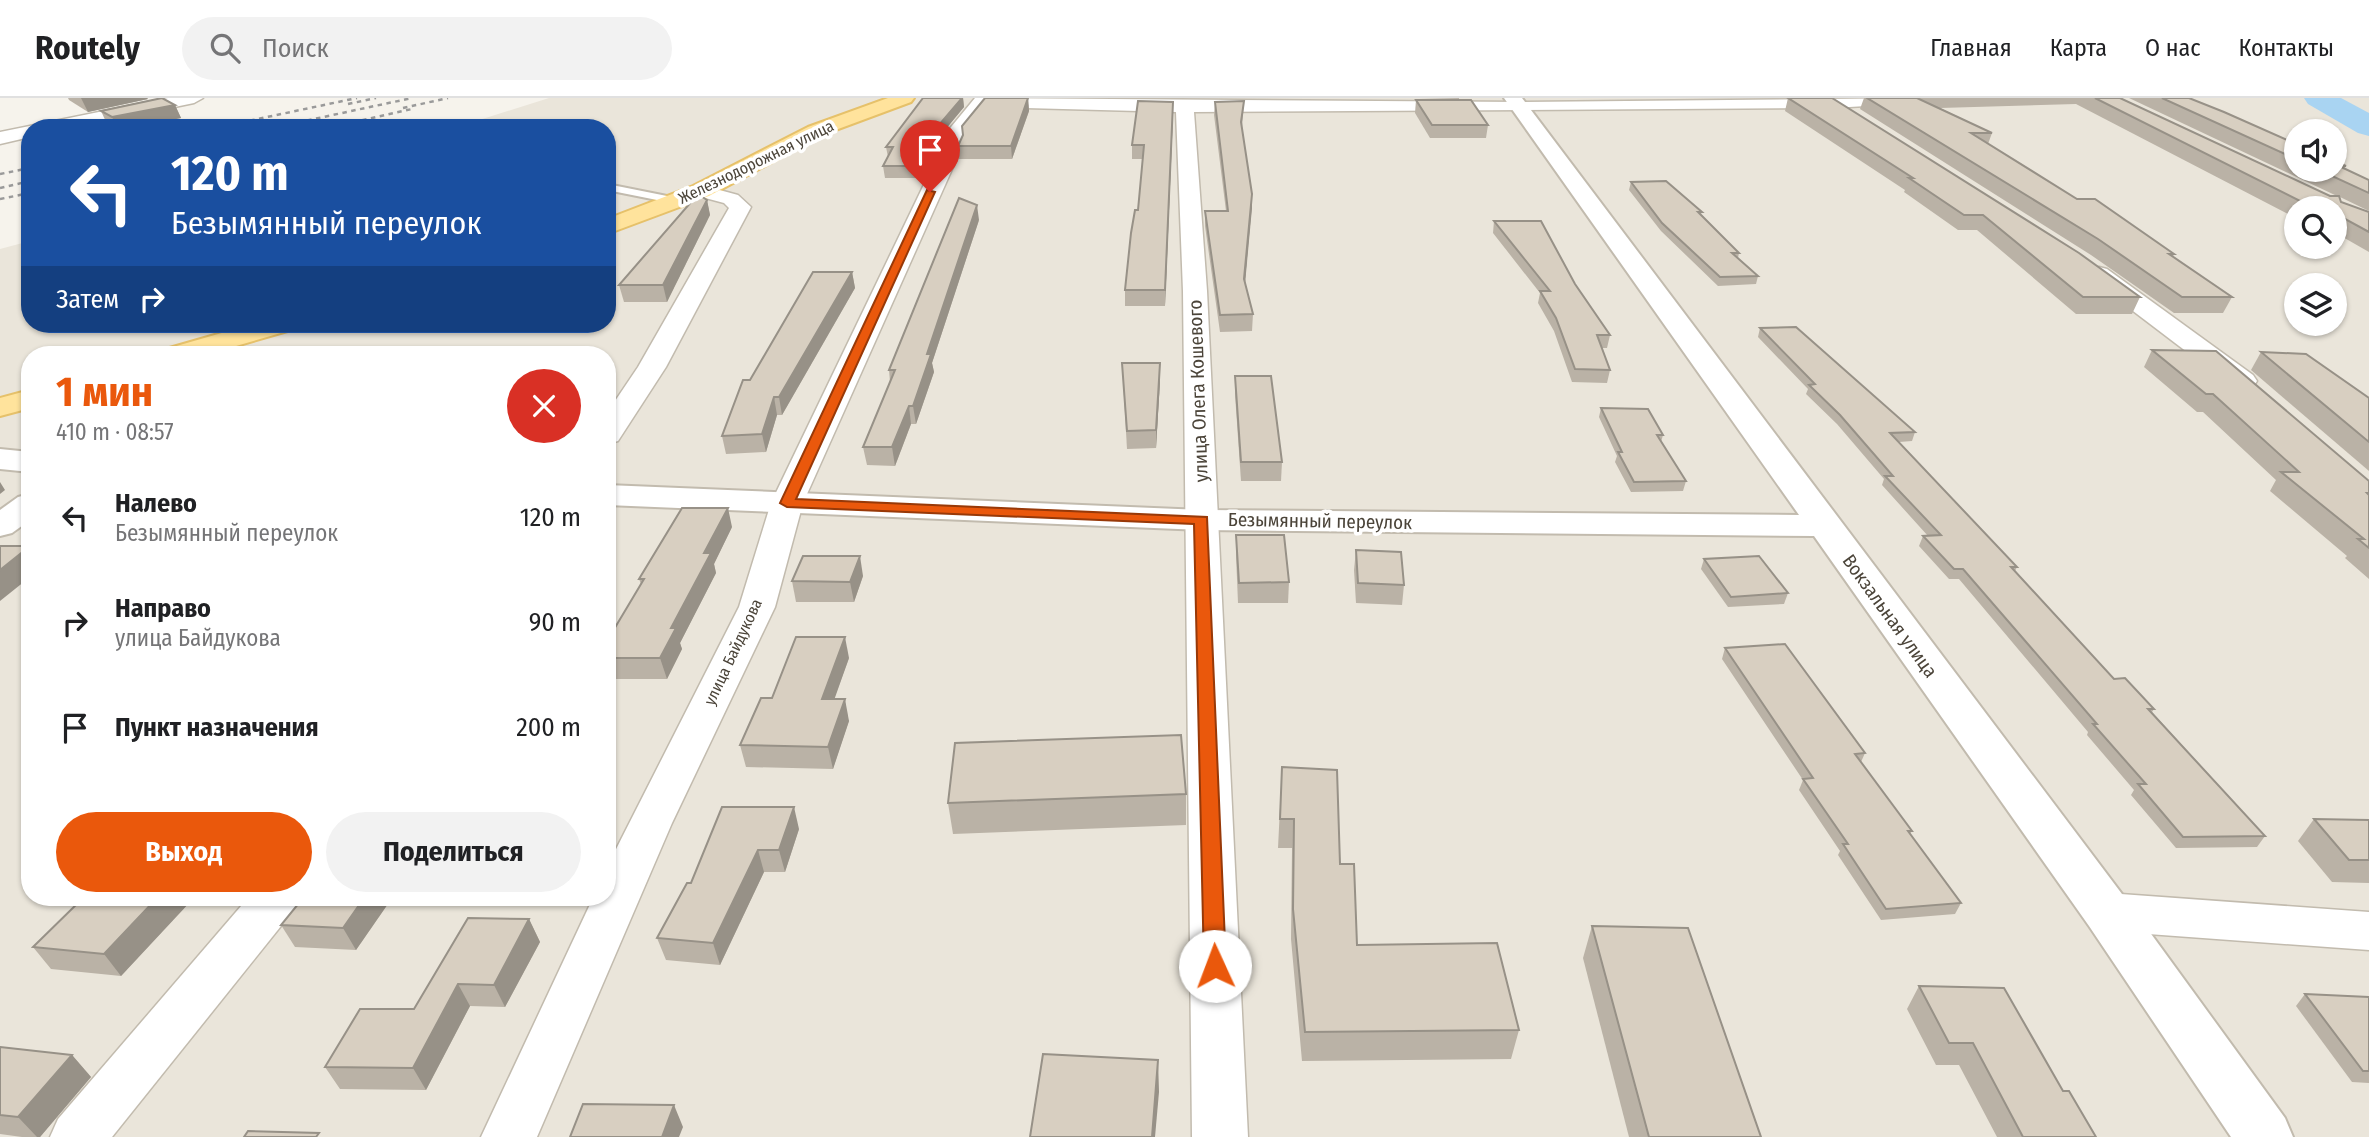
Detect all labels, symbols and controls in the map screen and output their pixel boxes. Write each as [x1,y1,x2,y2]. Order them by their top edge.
search box [182,17,672,80]
text: Routely [35,28,140,68]
icon: search [206,29,244,67]
text: Поиск [262,33,329,64]
text: Главная [1930,34,2012,62]
text: Карта [2050,34,2107,62]
text: О нас [2145,34,2200,62]
text: Контакты [2238,34,2334,62]
street label: Железнодорожная улица [675,116,837,208]
map controls [2284,119,2347,336]
button: sound [2284,119,2347,182]
pin [900,120,960,192]
icon: arrive [911,131,949,169]
text: 120 m [171,144,289,203]
icon: left [56,147,147,238]
button: search [2284,196,2347,259]
text: Безымянный переулок [171,204,481,242]
button: layers [2284,273,2347,336]
icon: right [133,280,171,318]
text: Затем [56,284,119,315]
street label: улица Олега Кошевого [1183,299,1213,483]
text: 1 мин [56,367,153,417]
button: close [507,369,581,443]
text: 410 m · 08:57 [56,418,173,446]
text: Налево [115,488,197,519]
icon: left [56,499,94,537]
text: 120 m [520,502,581,533]
street label: Безымянный переулок [1228,508,1412,534]
text: Безымянный переулок [115,519,338,547]
street label: Вокзальная улица [1838,550,1942,682]
text: Направо [115,593,211,624]
street label: улица Байдукова [700,596,766,708]
icon: right [56,604,94,642]
text: 90 m [529,607,581,638]
text: улица Байдукова [115,624,281,652]
icon: arrive [56,709,94,747]
text: Пункт назначения [115,712,319,743]
text: 200 m [516,712,581,743]
button: Выход [56,812,312,892]
button: Поделиться [326,812,581,892]
position arrow [1178,929,1252,1003]

